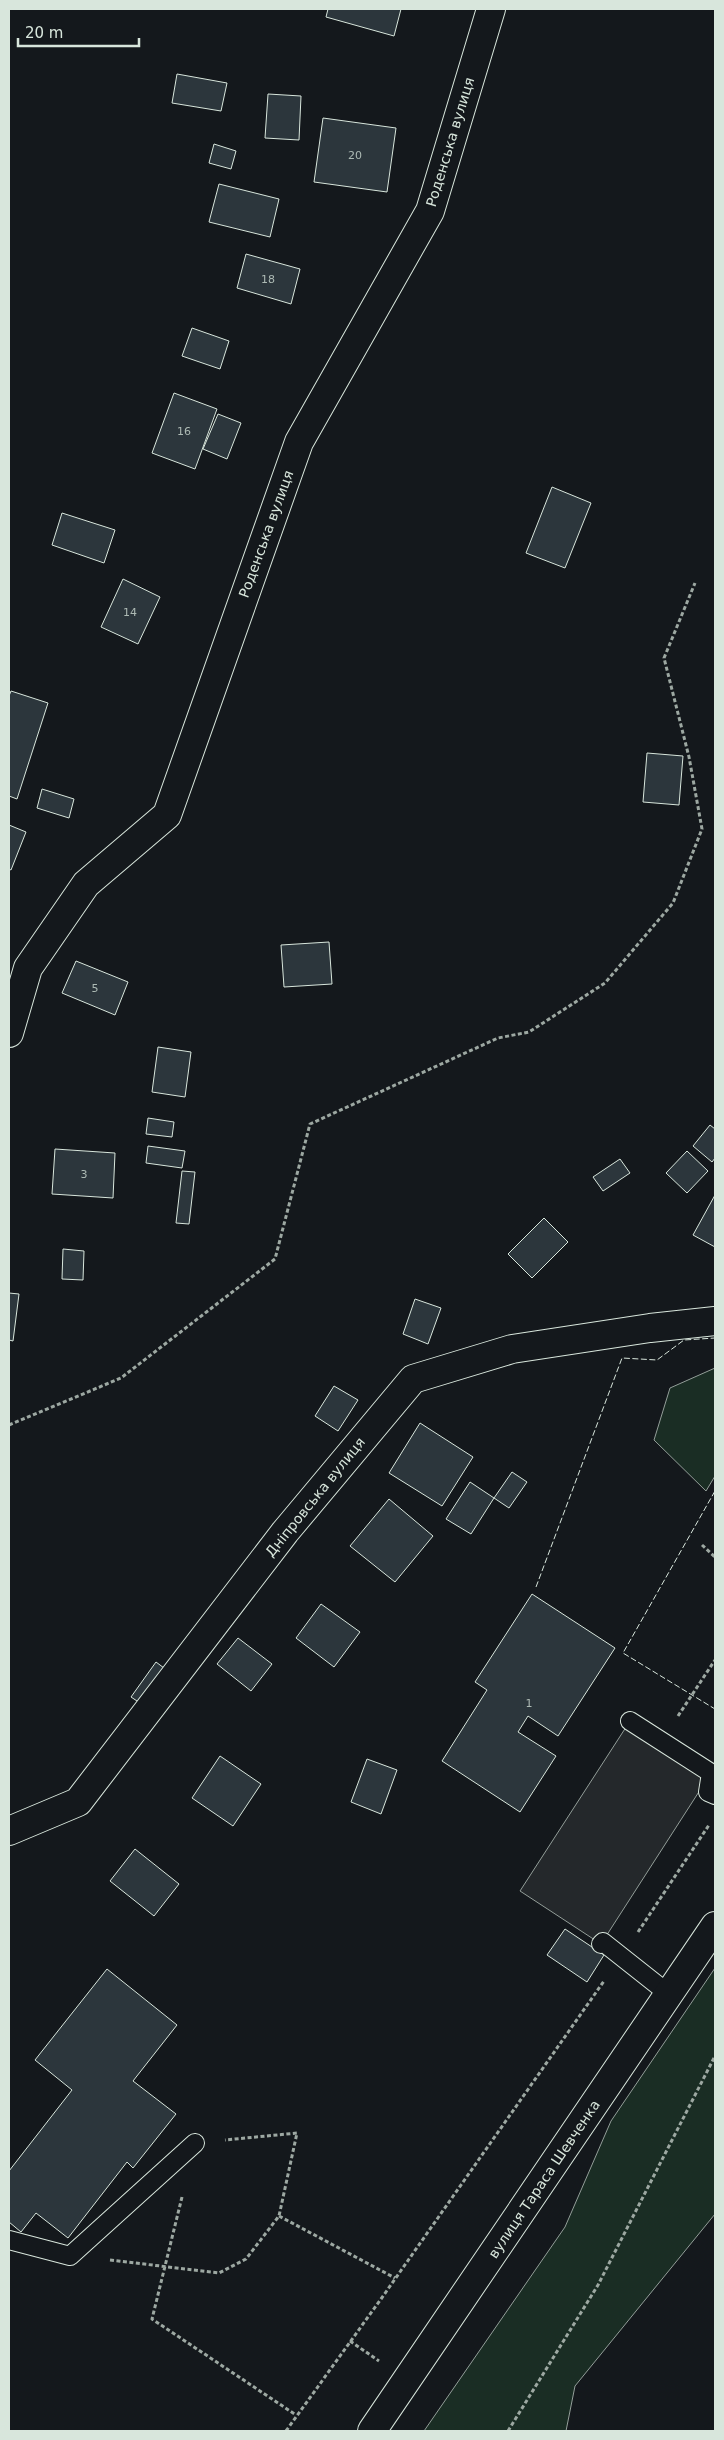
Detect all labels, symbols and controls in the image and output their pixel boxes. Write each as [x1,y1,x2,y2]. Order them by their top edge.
scale bar [18,15,139,47]
text: 20 m [25,24,63,42]
street label: Роденська вулиця [423,75,477,209]
house number: 20 [348,149,362,162]
house number: 18 [261,273,275,286]
house number: 16 [177,425,191,438]
street label: Роденська вулиця [235,468,297,600]
house number: 14 [123,606,137,619]
house number: 5 [92,982,99,995]
house number: 3 [81,1168,88,1181]
street label: Дніпровська вулиця [262,1434,368,1560]
house number: 1 [526,1697,533,1710]
street label: вулиця Тараса Шевченка [485,2097,603,2261]

